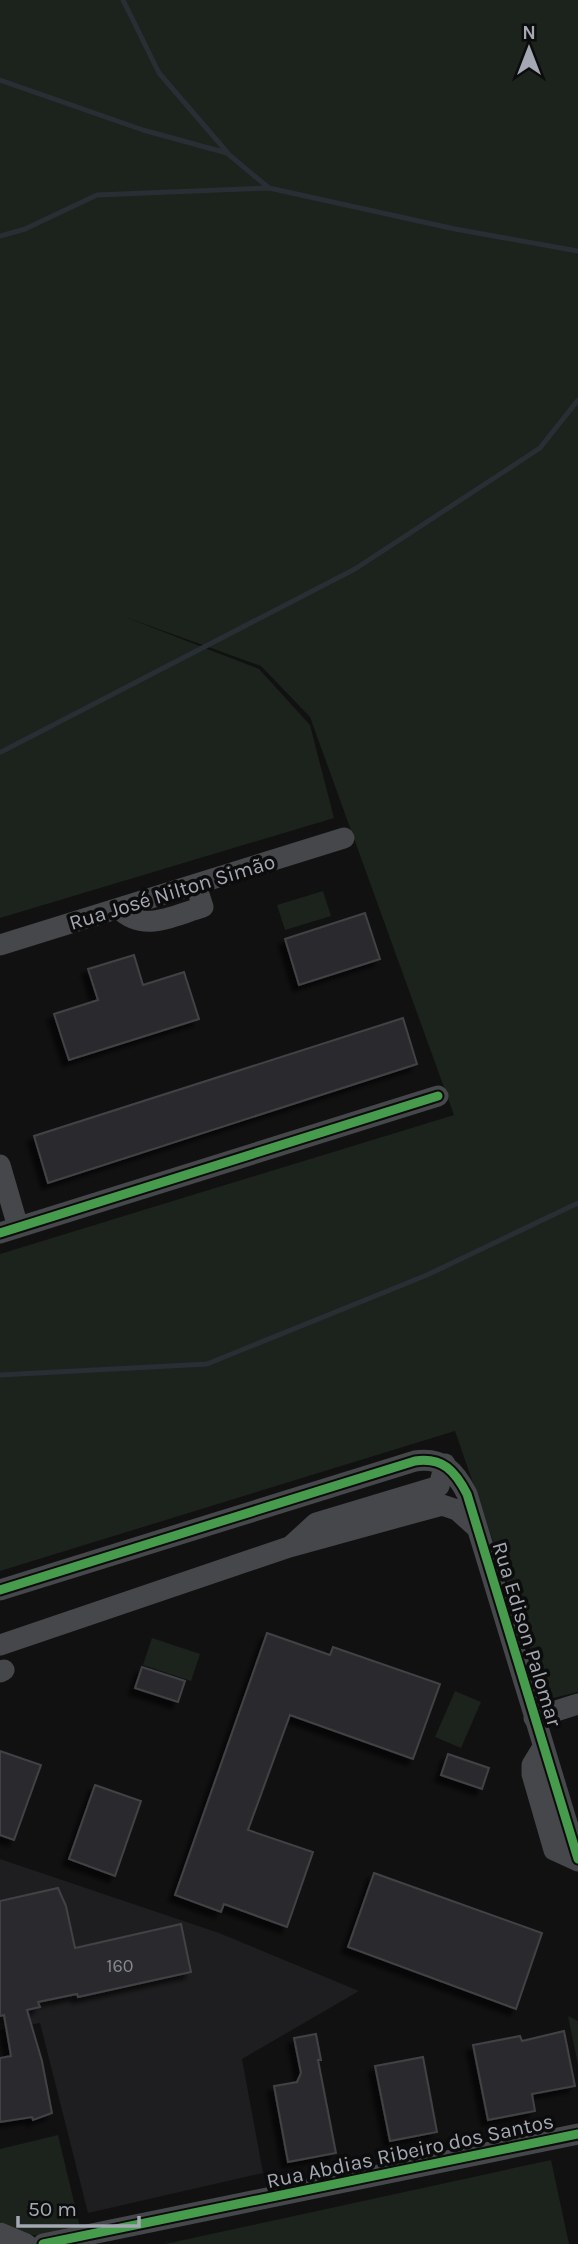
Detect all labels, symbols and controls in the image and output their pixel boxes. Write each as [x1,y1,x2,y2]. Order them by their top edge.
north arrow [494,14,564,84]
text: N [522,22,536,44]
street label: Rua José Nilton Simão [66,849,278,935]
street label: Rua Edison Palomar [487,1539,567,1730]
house number: 160 [107,1955,133,1977]
street label: Rua Abdias Ribeiro dos Santos [264,2109,556,2193]
scale bar [18,2184,138,2228]
text: 50 m [28,2197,77,2221]

